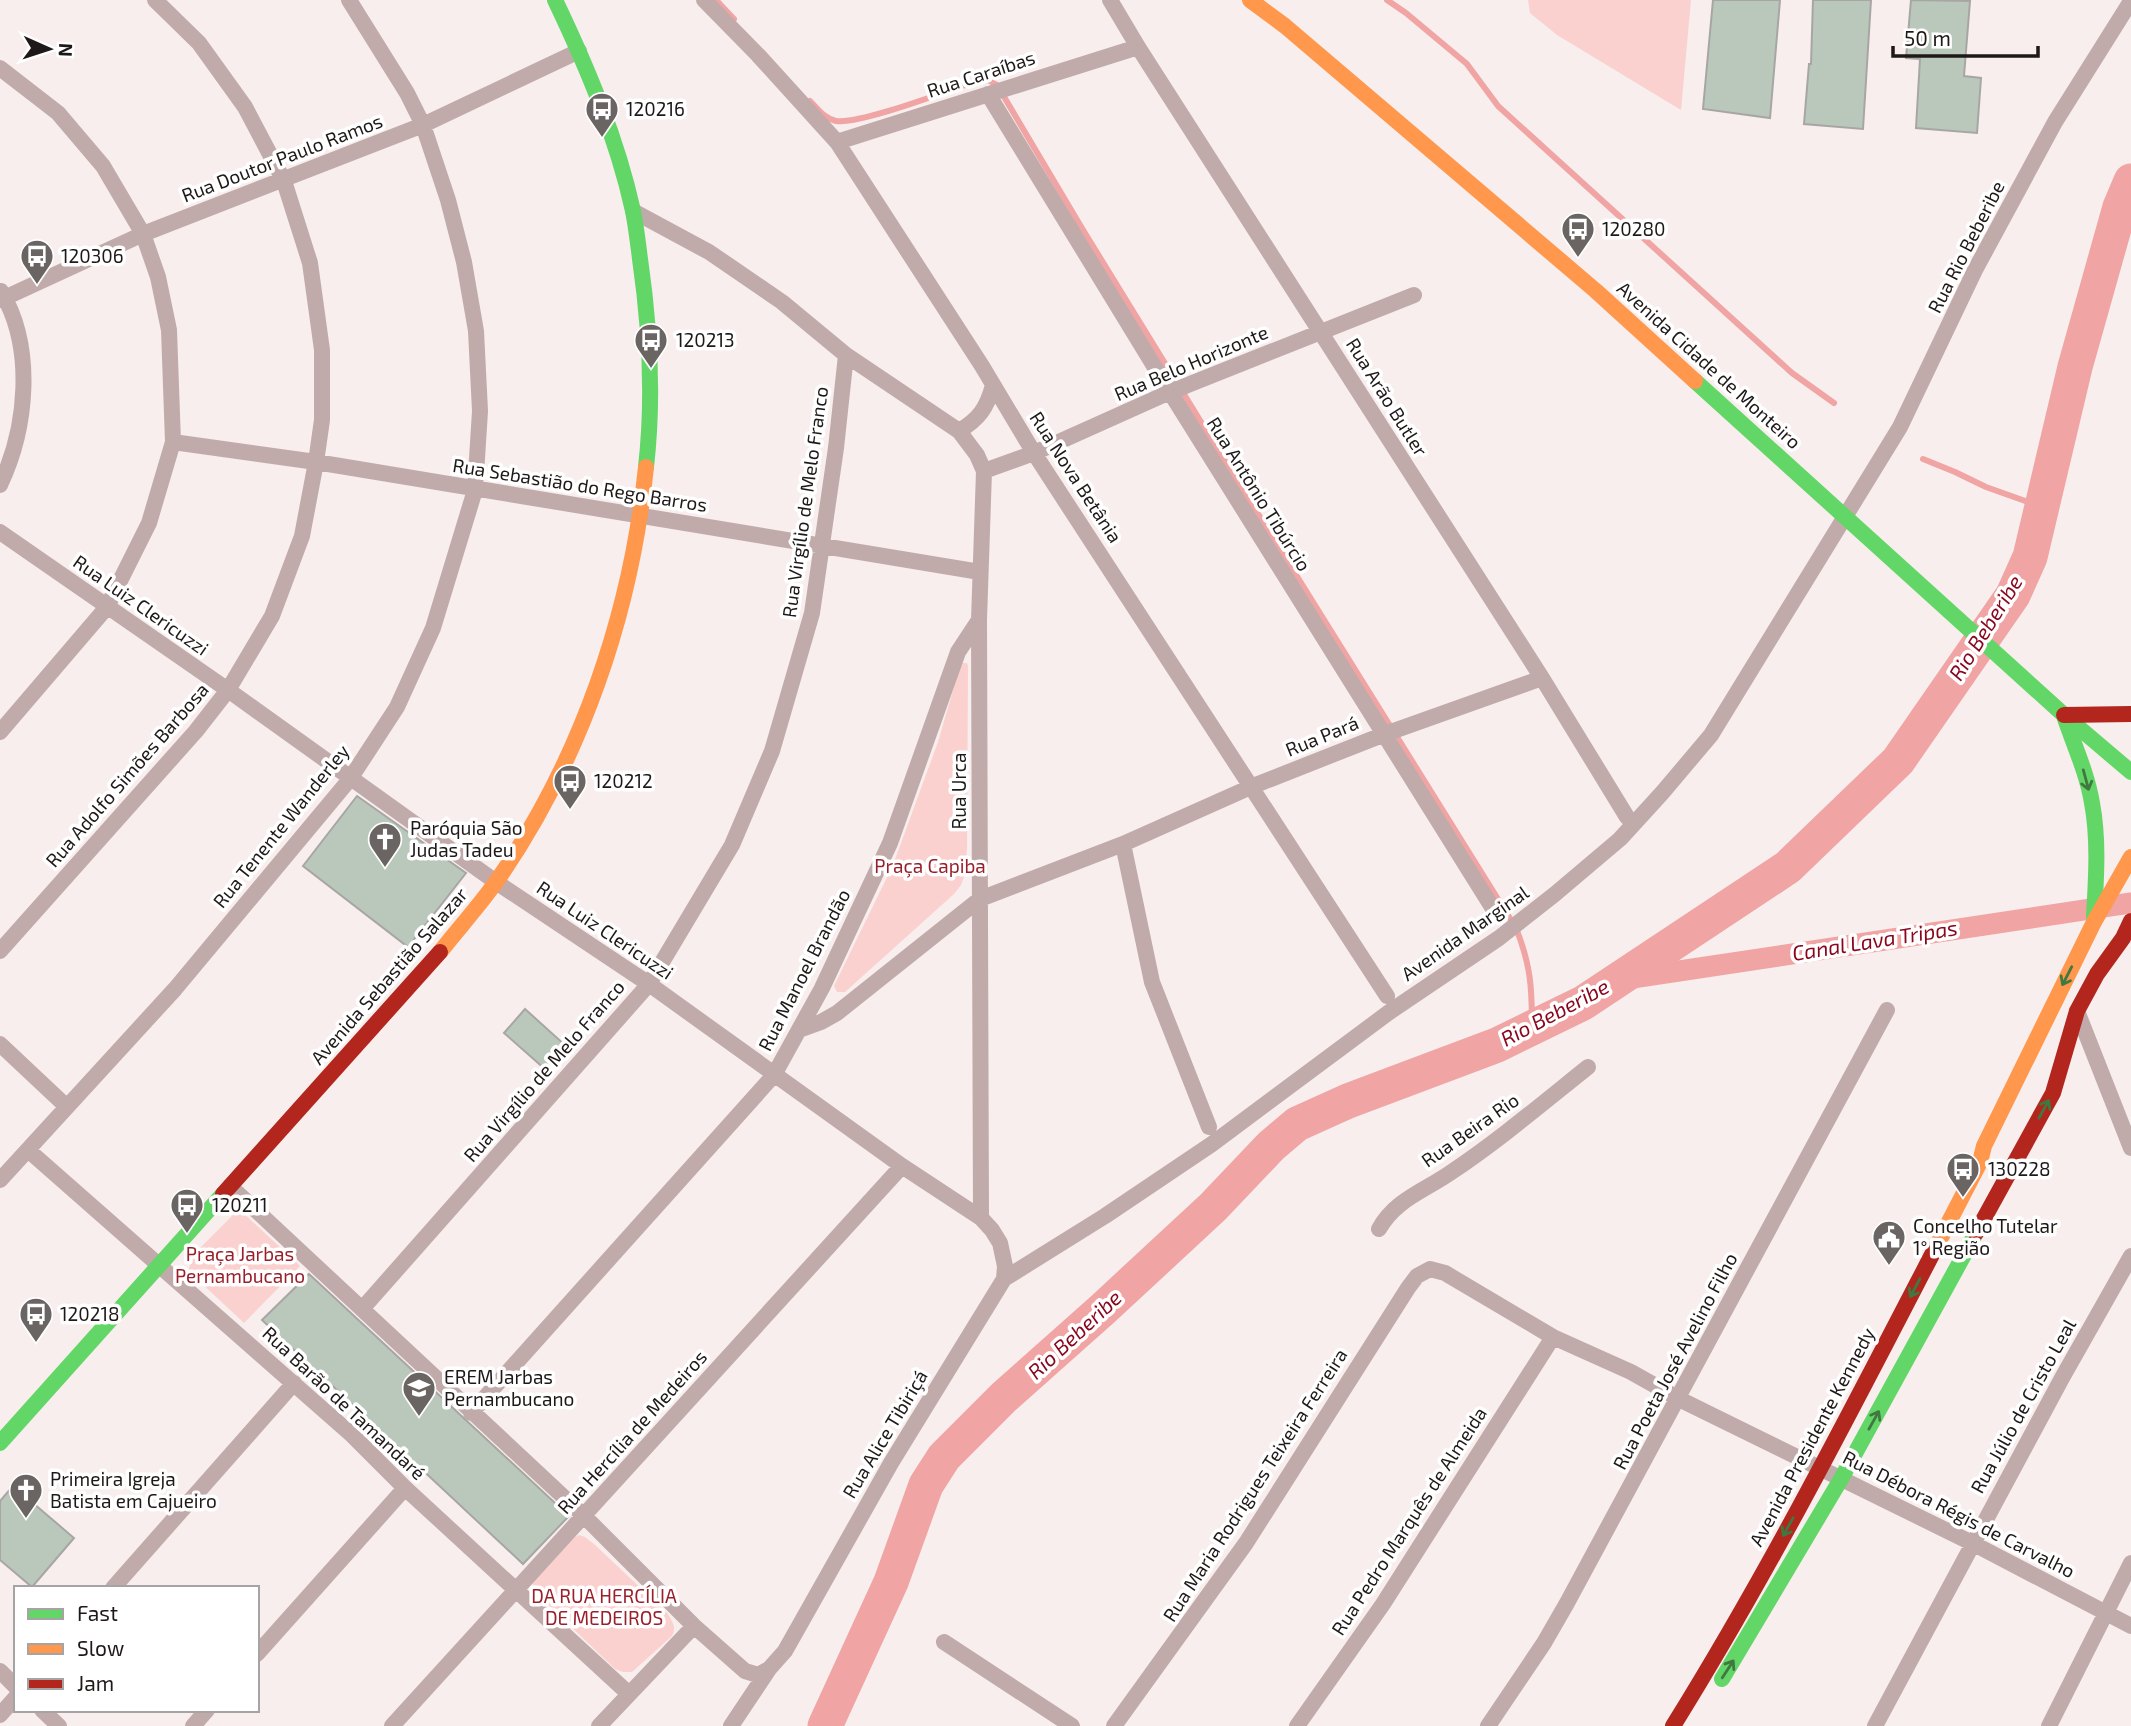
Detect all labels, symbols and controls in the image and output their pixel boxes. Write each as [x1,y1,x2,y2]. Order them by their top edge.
north arrow [14,14,84,84]
scale bar [1893,14,2038,58]
text: 50 m [1904,25,1951,50]
text: N [55,42,78,57]
street label: Rua Caraíbas [924,45,1038,102]
bus stop icon: 120216 [583,90,621,139]
place label: 120216 [626,97,685,120]
street label: Rua Doutor Paulo Ramos [178,109,386,206]
street label: Rua Rio Beberibe [1922,177,2009,317]
bus stop icon: 120280 [1559,210,1597,259]
place label: 120280 [1602,217,1665,240]
bus stop icon: 120306 [18,237,56,286]
place label: 120306 [61,244,124,267]
street label: Avenida Cidade de Monteiro [1613,276,1806,453]
street label: Rua Belo Horizonte [1111,320,1271,405]
bus stop icon: 120213 [632,321,670,370]
place label: 120213 [676,328,735,351]
street label: Rua Arão Butler [1342,333,1433,460]
street label: Rua Virgílio de Melo Franco [777,385,832,619]
street label: Rua Nova Betânia [1025,407,1127,547]
street label: Rua Antônio Tibúrcio [1203,412,1316,575]
street label: Rua Sebastião do Rego Barros [451,453,709,516]
street label: Rua Luiz Clericuzzi [69,549,213,660]
water label: Rio Beberibe [1943,570,2027,684]
street label: Rua Adolfo Simões Barbosa [40,678,213,871]
street label: Rua Pará [1282,710,1362,761]
street label: Rua Tenente Wanderley [208,739,354,912]
street label: Rua Urca [947,753,970,830]
bus stop icon: 120212 [551,762,589,811]
one-way arrow [2080,768,2093,791]
place label: 120212 [594,769,653,792]
place label: Paróquia São Judas Tadeu [410,816,523,861]
church icon: Paróquia São Judas Tadeu [366,820,404,869]
park label: Praça Capiba [874,854,986,878]
street label: Rua Luiz Clericuzzi [533,875,678,984]
street label: Avenida Marginal [1397,880,1533,985]
street label: Avenida Sebastião Salazar [305,882,472,1069]
street label: Rua Manoel Brandão [753,885,854,1055]
water label: Canal Lava Tripas [1790,914,1959,965]
one-way arrow [2060,965,2074,986]
water label: Rio Beberibe [1496,973,1613,1051]
street label: Rua Virgílio de Melo Franco [458,975,629,1166]
street label: Rua Beira Rio [1417,1088,1523,1172]
one-way arrow [2037,1100,2051,1120]
bus stop icon: 130228 [1944,1150,1982,1199]
place label: 130228 [1988,1157,2050,1180]
bus stop icon: 120211 [168,1186,206,1235]
place label: 120211 [212,1193,268,1216]
place label: Concelho Tutelar 1° Região [1913,1214,2058,1259]
public building icon: Concelho Tutelar 1° Região [1870,1218,1908,1267]
park label: Praça Jarbas Pernambucano [175,1242,305,1287]
street label: Rua Poeta José Avelino Filho [1608,1248,1742,1473]
one-way arrow [1907,1277,1921,1298]
water label: Rio Beberibe [1022,1284,1126,1384]
bus stop icon: 120218 [17,1295,55,1344]
place label: 120218 [60,1302,119,1325]
street label: Rua Júlio de Cristo Leal [1965,1314,2080,1497]
street label: Rua Barão de Tamandaré [258,1321,430,1484]
street label: Avenida Presidente Kennedy [1744,1324,1879,1550]
street label: Rua Maria Rodrigues Teixeira Ferreira [1158,1344,1352,1626]
street label: Rua Hercília de Medeiros [552,1345,711,1518]
place label: EREM Jarbas Pernambucano [444,1365,574,1410]
street label: Rua Alice Tibiriçá [837,1365,933,1503]
school or university icon: EREM Jarbas Pernambucano [400,1369,438,1418]
street label: Rua Pedro Marquês de Almeida [1326,1402,1491,1639]
one-way arrow [1867,1410,1881,1430]
street label: Rua Débora Régis de Carvalho [1839,1445,2079,1582]
place label: Primeira Igreja Batista em Cajueiro [50,1467,217,1512]
church icon: Primeira Igreja Batista em Cajueiro [7,1471,45,1520]
one-way arrow [1781,1517,1795,1537]
park label: DA RUA HERCÍLIA DE MEDEIROS [531,1584,677,1629]
legend [14,1586,259,1712]
text: Fast [77,1600,118,1625]
text: Slow [77,1635,124,1660]
one-way arrow [1722,1659,1736,1679]
text: Jam [77,1670,114,1695]

